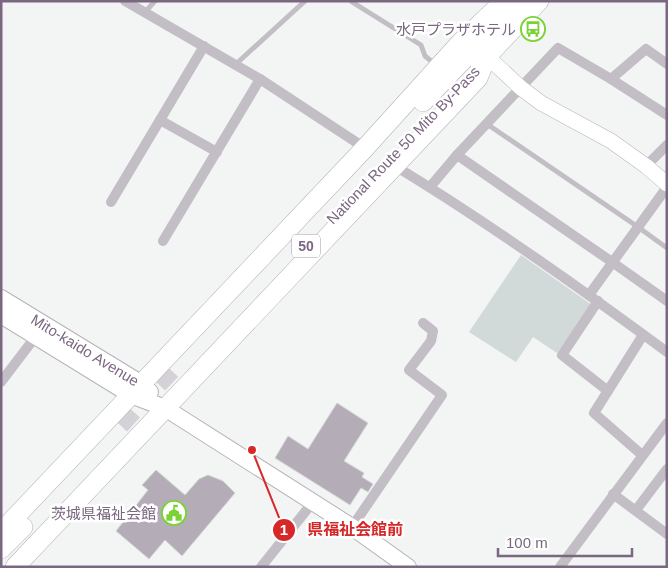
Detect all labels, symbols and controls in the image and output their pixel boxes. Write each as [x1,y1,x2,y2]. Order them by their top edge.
bus stop icon: 水戸プラザホテル [520,16,546,42]
place label: 水戸プラザホテル [396,21,516,38]
street label: National Route 50 Mito By-Pass [323,63,483,227]
road number: 50 [292,235,320,258]
street label: Mito-kaido Avenue [29,310,143,389]
public building icon: 茨城県福祉会館 [161,500,187,526]
place label: 茨城県福祉会館 [51,505,156,522]
callout: 県福祉会館前 [272,514,413,545]
text: 1 [280,521,288,538]
text: 県福祉会館前 [307,521,403,538]
scale bar [498,526,632,558]
text: 100 m [506,534,548,551]

